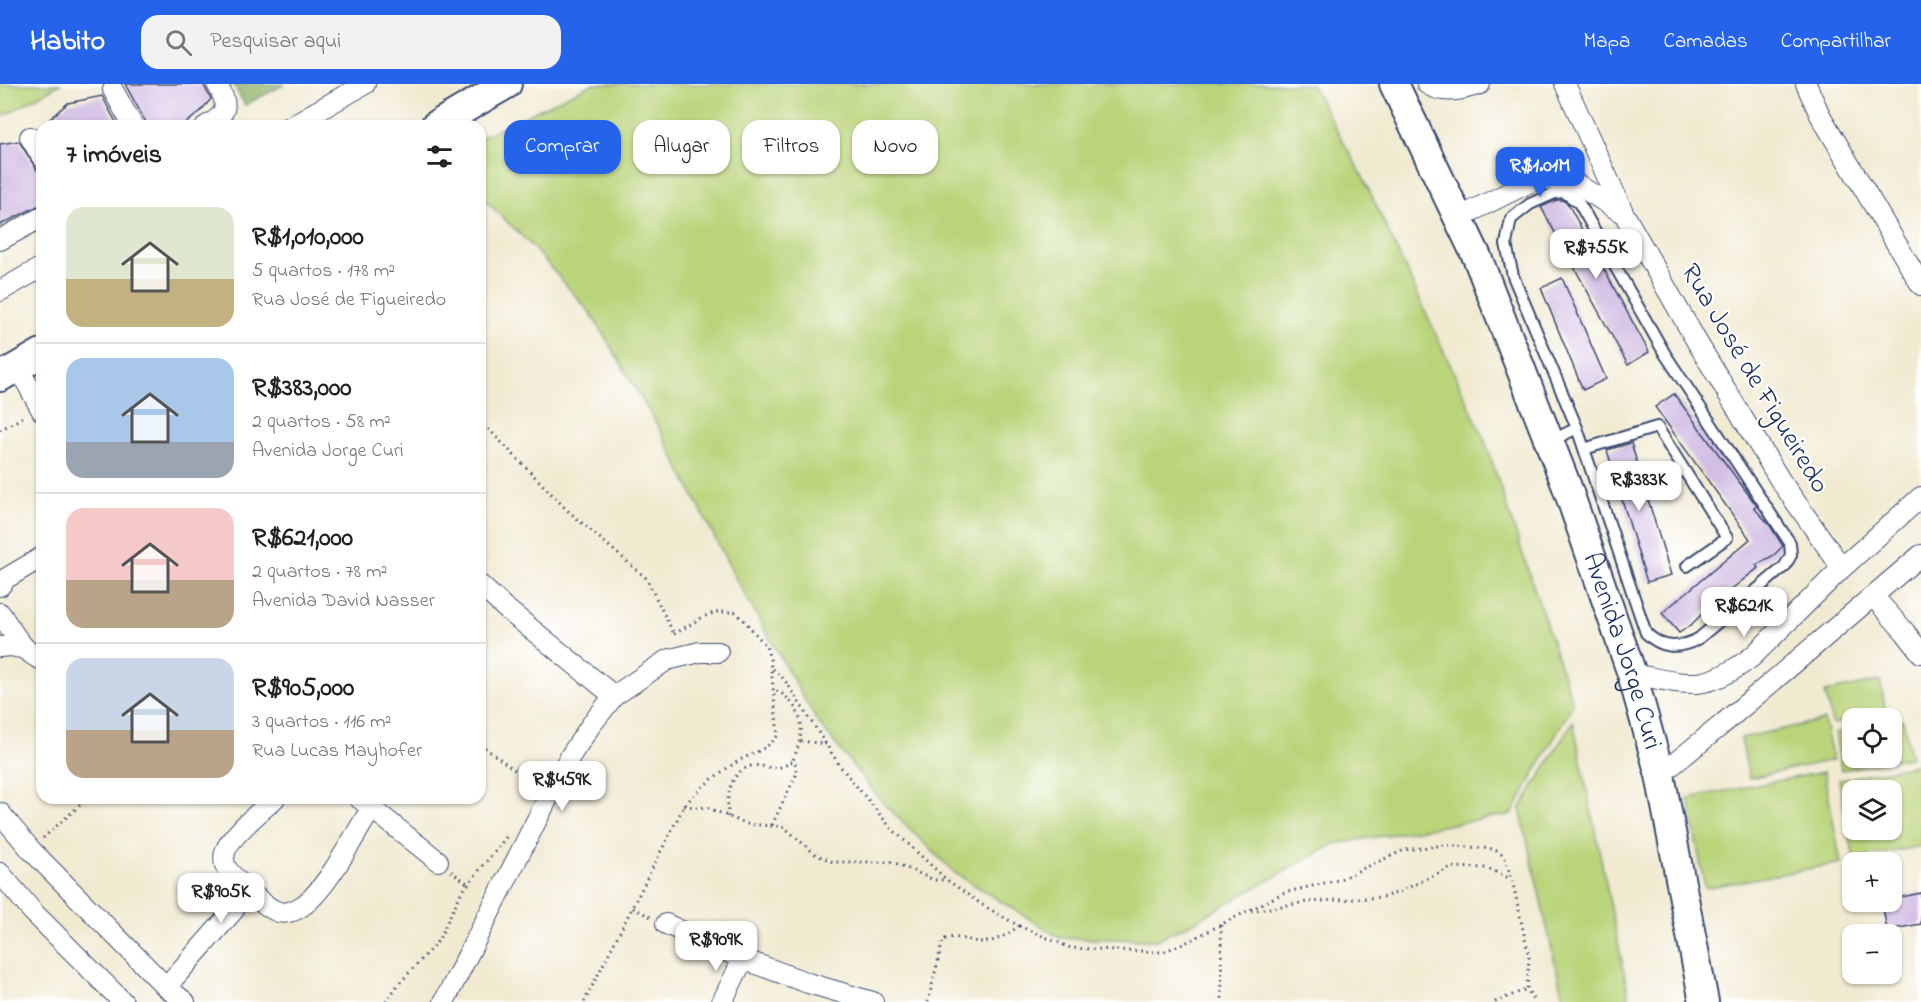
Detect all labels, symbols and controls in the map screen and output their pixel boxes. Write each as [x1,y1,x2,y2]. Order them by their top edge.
search box [141,15,561,69]
text: Habito [30,22,105,63]
icon: search [162,26,195,59]
text: Pesquisar aqui [210,26,341,58]
text: Mapa [1584,27,1630,57]
text: Camadas [1663,27,1748,57]
text: Compartilhar [1781,27,1891,57]
chip: Comprar [504,120,621,174]
chip: Alugar [633,120,730,174]
chip: Filtros [742,120,840,174]
chip: Novo [852,120,938,174]
text: 7 imóveis [66,137,162,175]
icon: filters [423,140,456,173]
pin: R$1.01M [1485,147,1595,198]
text: R$1.01M [1510,152,1570,181]
text: R$1,010,000 [252,219,364,257]
pin: R$755K [1547,229,1645,280]
icon: home [114,231,186,303]
text: R$755K [1564,234,1628,263]
text: 5 quartos · 178 m² [252,257,395,286]
street label: Rua José de Figueiredo [1670,257,1838,501]
text: Rua José de Figueiredo [252,286,446,315]
text: R$383,000 [252,370,352,408]
icon: home [114,382,186,454]
text: 2 quartos · 58 m² [252,408,391,437]
text: Avenida Jorge Curi [252,437,404,466]
pin: R$383K [1590,461,1688,512]
text: R$383K [1611,466,1667,495]
text: R$621,000 [252,520,353,558]
icon: home [114,532,186,604]
street label: Avenida Jorge Curi [1572,547,1672,754]
text: 2 quartos · 78 m² [252,558,387,587]
text: Avenida David Nasser [252,587,435,616]
pin: R$621K [1695,587,1793,638]
text: R$621K [1715,592,1773,621]
text: R$905,000 [252,670,354,708]
icon: home [114,682,186,754]
text: 3 quartos · 116 m² [252,708,392,737]
map controls [1842,708,1902,984]
button: locate [1842,708,1902,768]
text: Rua Lucas Mayhofer [252,737,422,766]
pin: R$459K [513,761,611,812]
text: R$459K [533,766,591,795]
button: layers [1842,780,1902,840]
button: + [1842,852,1902,912]
pin: R$905K [172,873,270,924]
text: R$905K [192,878,250,907]
pin: R$909K [667,921,765,972]
button: − [1842,924,1902,984]
text: R$909K [689,926,743,955]

